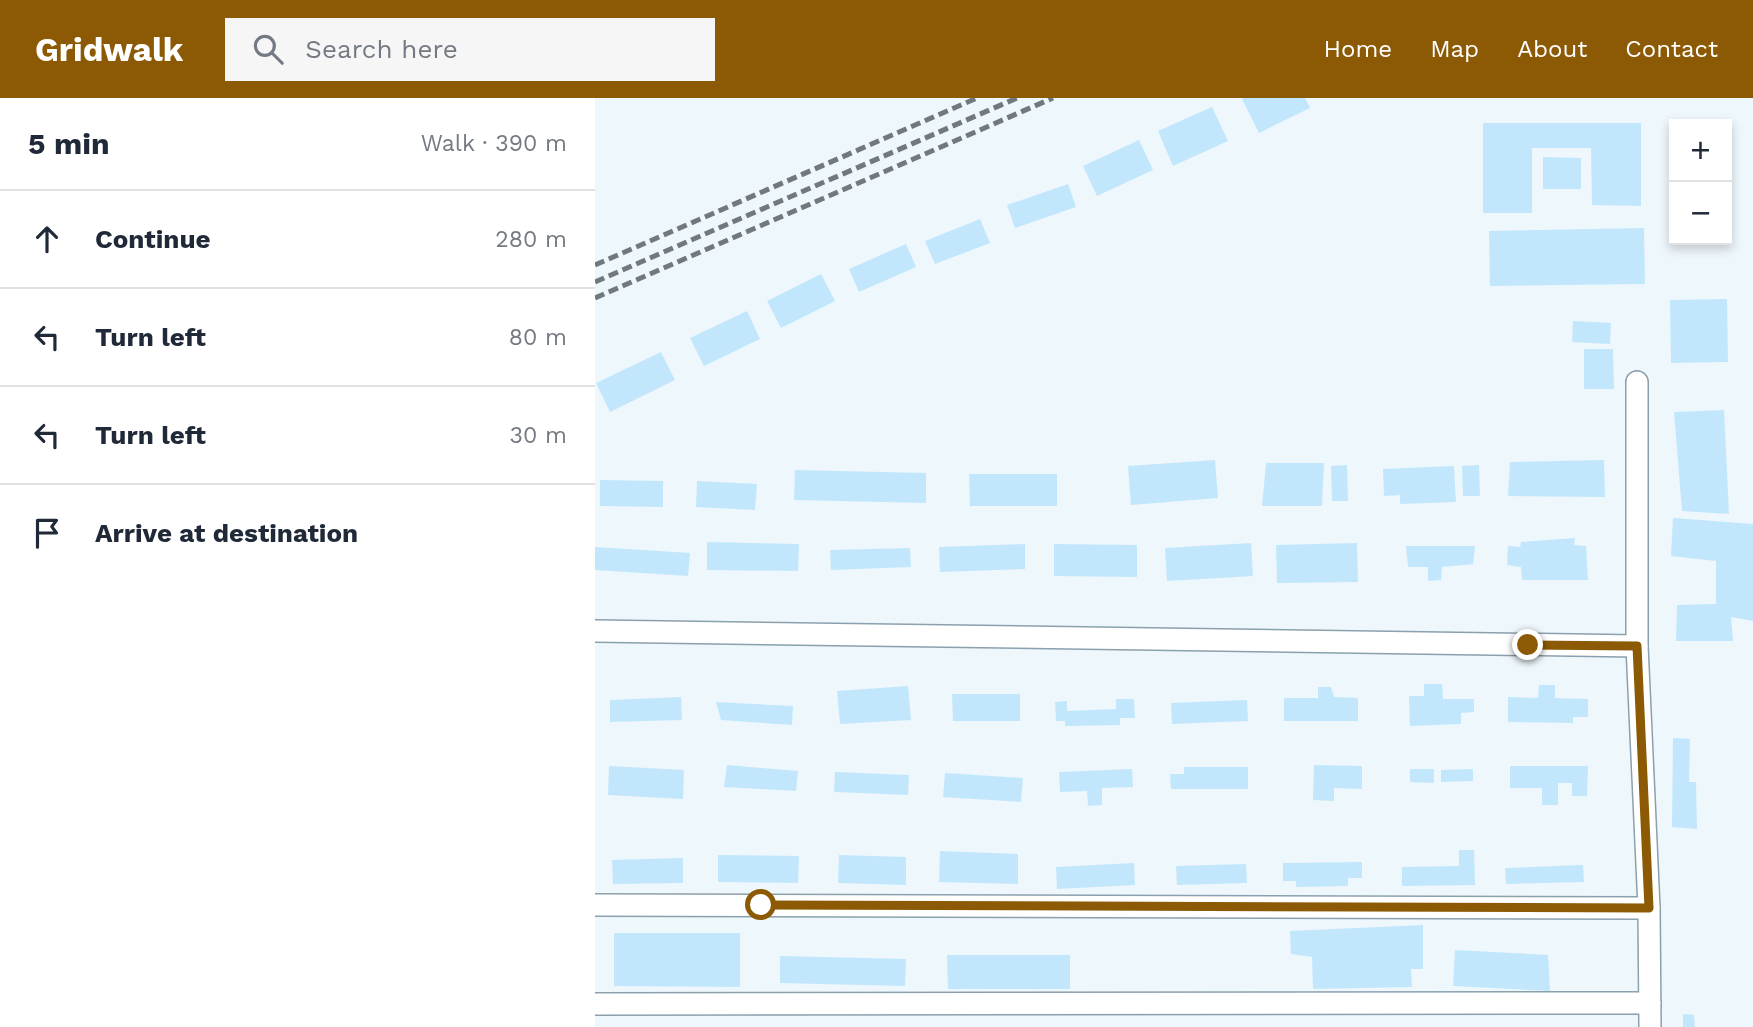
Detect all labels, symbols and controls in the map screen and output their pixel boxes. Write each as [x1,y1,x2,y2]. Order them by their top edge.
search box [225,18,715,81]
text: Gridwalk [35,30,183,69]
icon: search [249,30,287,68]
text: Search here [305,34,458,64]
text: Home [1324,35,1392,63]
text: Map [1430,35,1479,63]
text: About [1517,35,1587,63]
text: Contact [1625,35,1718,63]
map controls [1669,119,1732,245]
button: + [1669,119,1732,182]
text: 5 min [28,126,110,161]
text: Walk · 390 m [421,130,567,157]
button: − [1669,182,1732,245]
icon: ahead [28,220,66,258]
text: Continue [95,224,211,254]
text: 280 m [495,226,567,253]
icon: left [28,318,66,356]
text: Turn left [95,322,206,352]
text: 80 m [509,324,567,351]
icon: left [28,416,66,454]
text: Turn left [95,420,206,450]
text: 30 m [510,422,567,449]
icon: arrive [28,514,66,552]
text: Arrive at destination [95,518,358,548]
route end [1512,629,1543,660]
route start [745,889,776,920]

